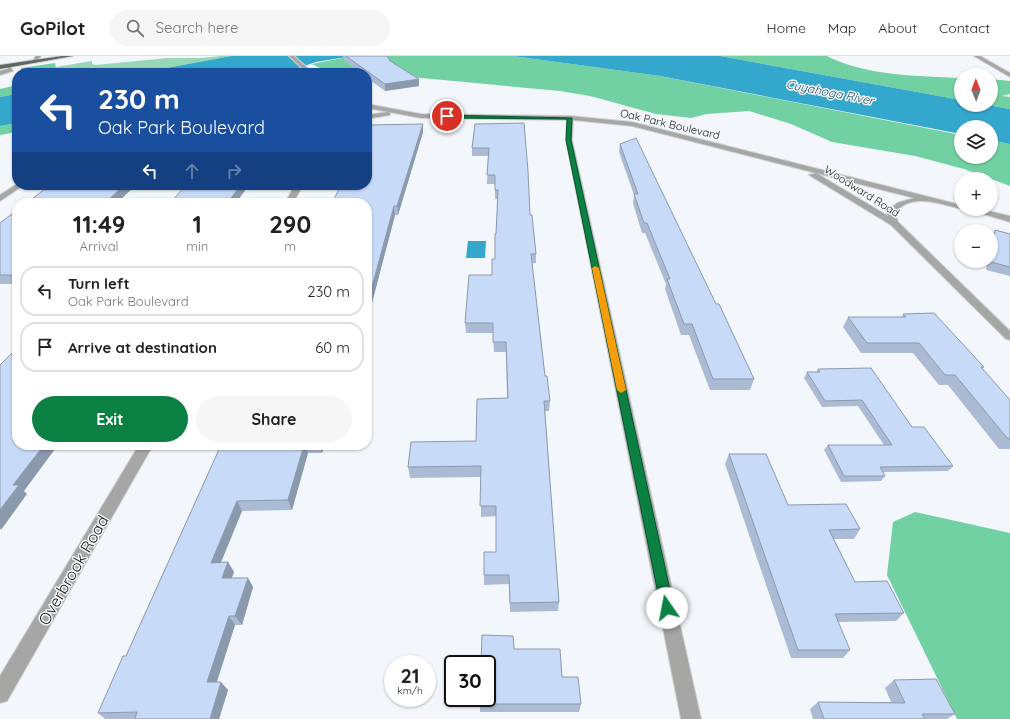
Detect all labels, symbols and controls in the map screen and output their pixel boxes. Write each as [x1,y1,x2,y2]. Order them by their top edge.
search box [110,10,390,46]
text: GoPilot [20,16,86,40]
icon: search [124,17,146,39]
text: Search here [156,18,238,37]
text: Home [767,19,806,37]
text: Map [828,19,856,37]
text: About [878,19,917,37]
text: Contact [939,19,990,37]
north arrow [954,68,998,112]
map controls [954,68,998,268]
water label: Cuyahoga River [785,76,877,108]
text: 230 m [98,81,180,116]
icon: left [32,84,84,136]
pin [430,99,464,133]
icon: arrive [436,105,458,127]
street label: Oak Park Boulevard [619,106,721,142]
text: Oak Park Boulevard [98,116,265,139]
button: layers [954,120,998,164]
icon: left [139,160,161,182]
icon: ahead [181,160,203,182]
icon: right [223,160,245,182]
street label: Woodward Road [822,162,902,220]
button: + [954,172,998,216]
text: 11:49 [73,209,125,239]
text: 1 [193,209,202,239]
text: 290 [269,209,311,239]
button: − [954,224,998,268]
text: Arrival [80,238,119,254]
text: min [186,238,208,254]
text: m [284,238,296,254]
text: Turn left [68,274,130,293]
icon: left [34,280,56,302]
text: 230 m [307,282,350,301]
text: Oak Park Boulevard [68,293,189,309]
icon: arrive [34,336,56,358]
text: Arrive at destination [68,338,217,357]
text: 60 m [315,338,350,357]
button: Exit [32,396,188,442]
button: Share [196,396,352,442]
street label: Overbrook Road [34,512,112,628]
position arrow [646,587,688,629]
speed limit sign: 30 [444,655,496,707]
text: 21 [400,663,420,688]
text: km/h [397,684,423,697]

